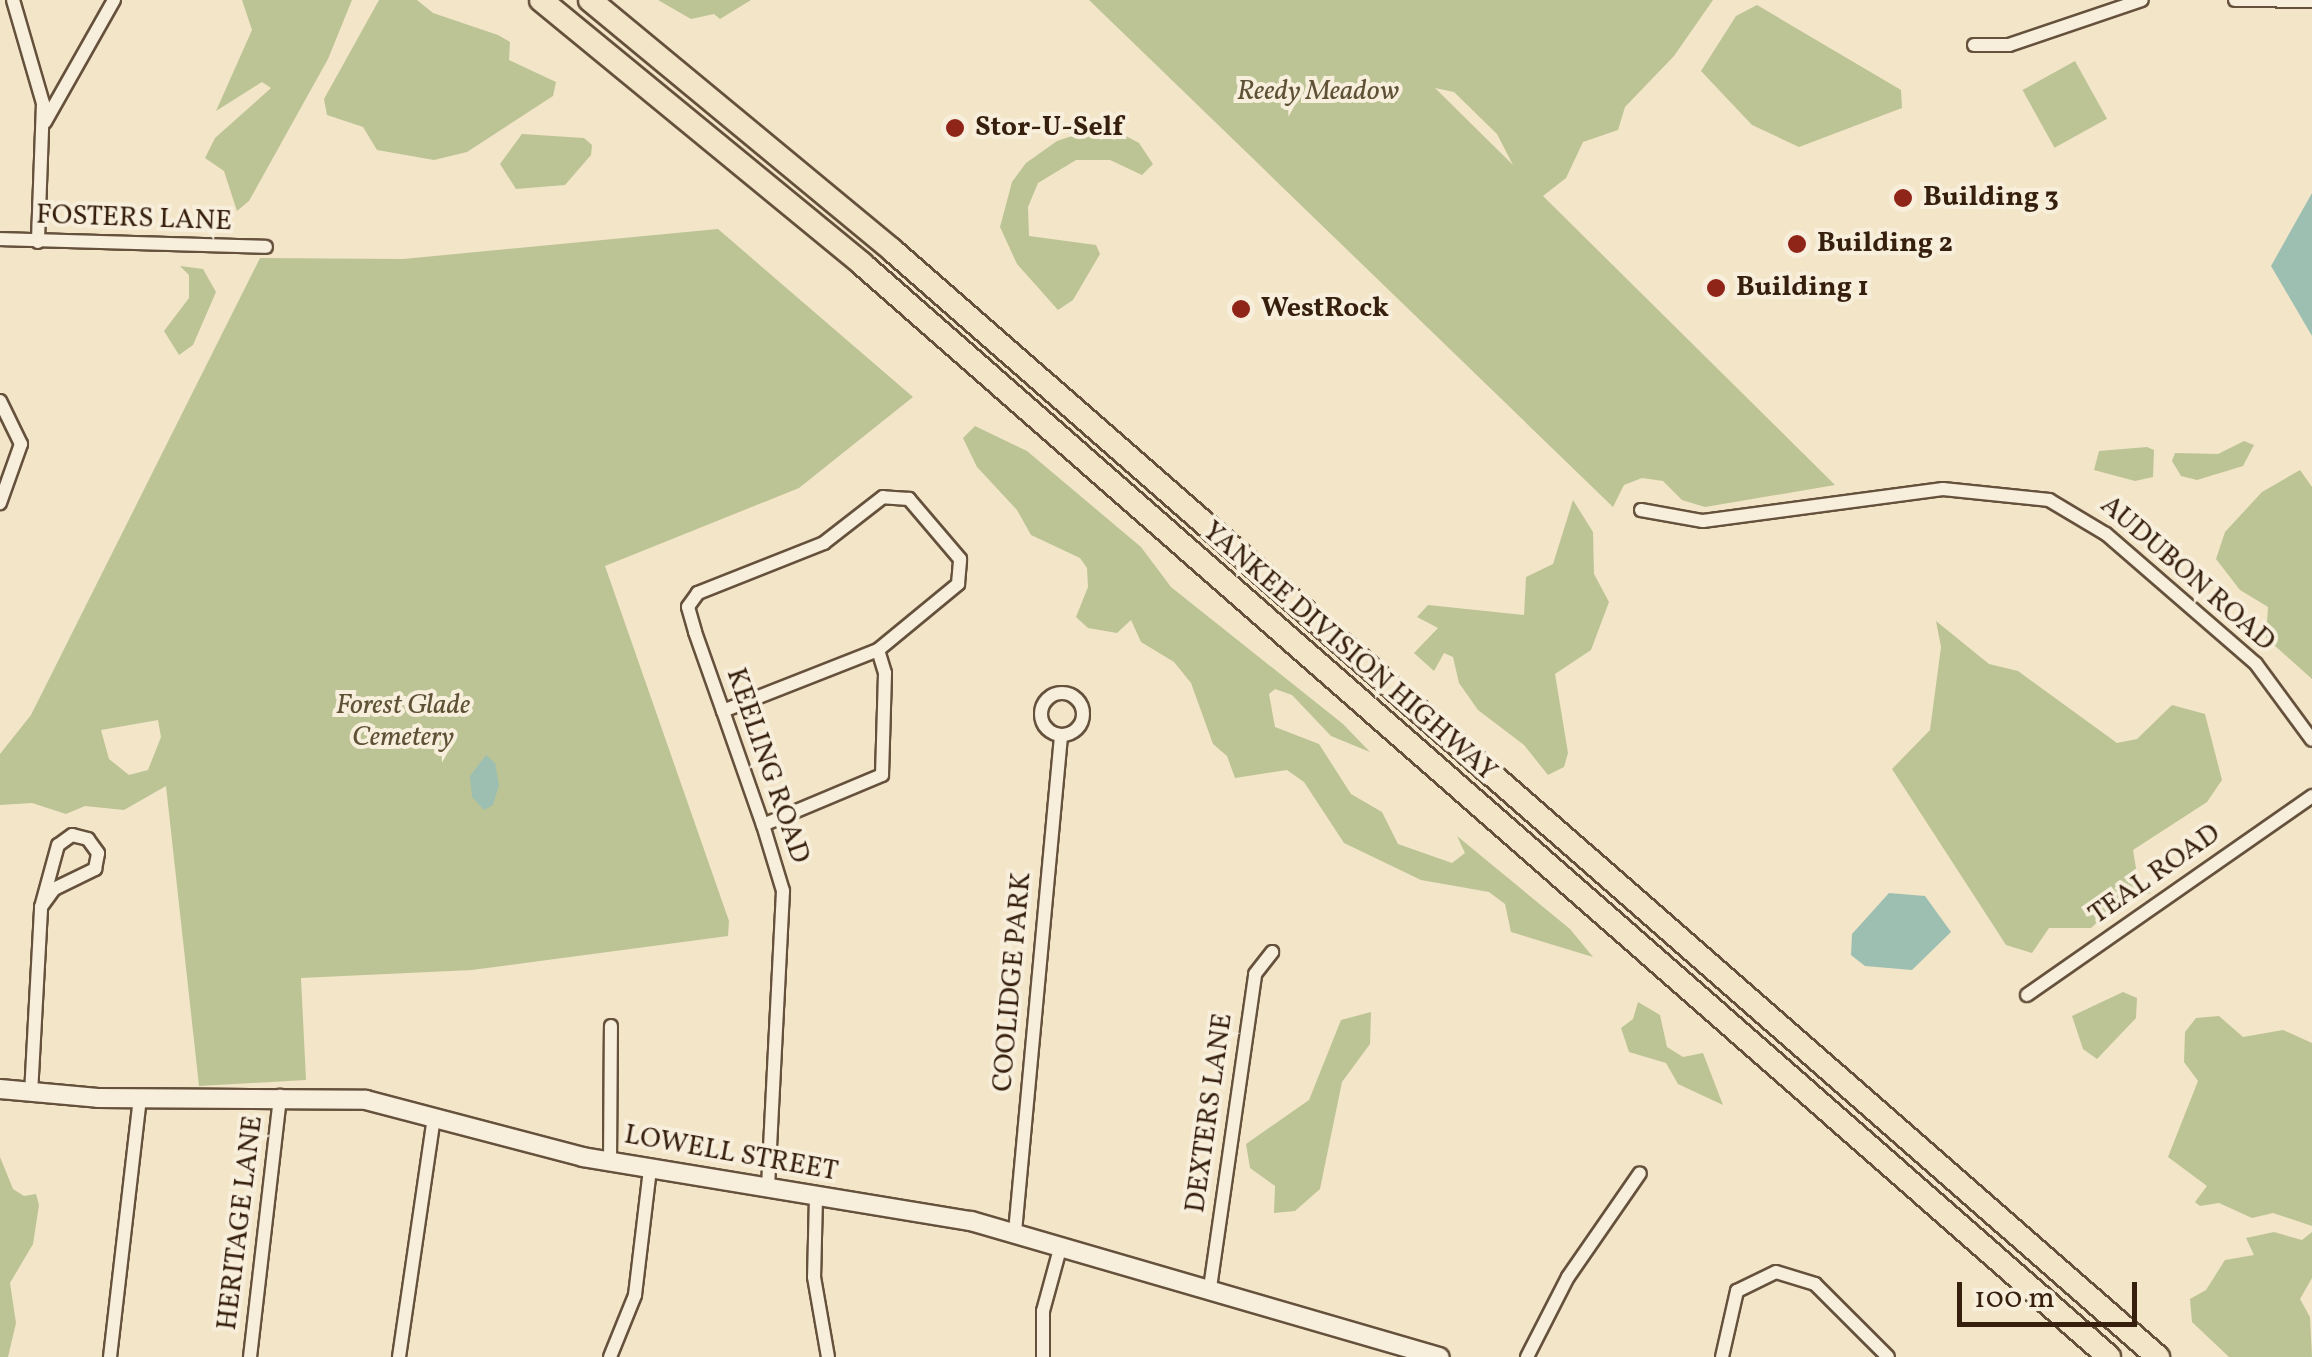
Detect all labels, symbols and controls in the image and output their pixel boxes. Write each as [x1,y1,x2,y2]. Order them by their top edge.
park label: Reedy Meadow [1237,75,1399,109]
place label: Stor-U-Self [975,111,1123,145]
marker: Stor-U-Self [944,117,966,139]
place label: Building 3 [1923,181,2059,215]
marker: Building 3 [1892,187,1914,209]
street label: FOSTERS LANE [35,199,233,239]
place label: Building 2 [1817,227,1953,261]
marker: Building 2 [1786,233,1808,255]
place label: Building 1 [1736,271,1869,305]
marker: Building 1 [1705,277,1727,299]
place label: WestRock [1261,292,1389,326]
marker: WestRock [1230,298,1252,320]
street label: AUDUBON ROAD [2093,489,2281,659]
street label: YANKEE DIVISION HIGHWAY [1195,515,1503,789]
street label: KEELING ROAD [718,664,816,868]
park label: Forest Glade Cemetery [336,689,470,755]
street label: TEAL ROAD [2083,818,2227,932]
street label: COOLIDGE PARK [987,871,1039,1093]
street label: DEXTERS LANE [1179,1011,1241,1215]
street label: HERITAGE LANE [211,1114,271,1332]
street label: LOWELL STREET [622,1119,840,1189]
scale bar [1962,1262,2142,1324]
text: 100 m [1974,1278,2055,1320]

